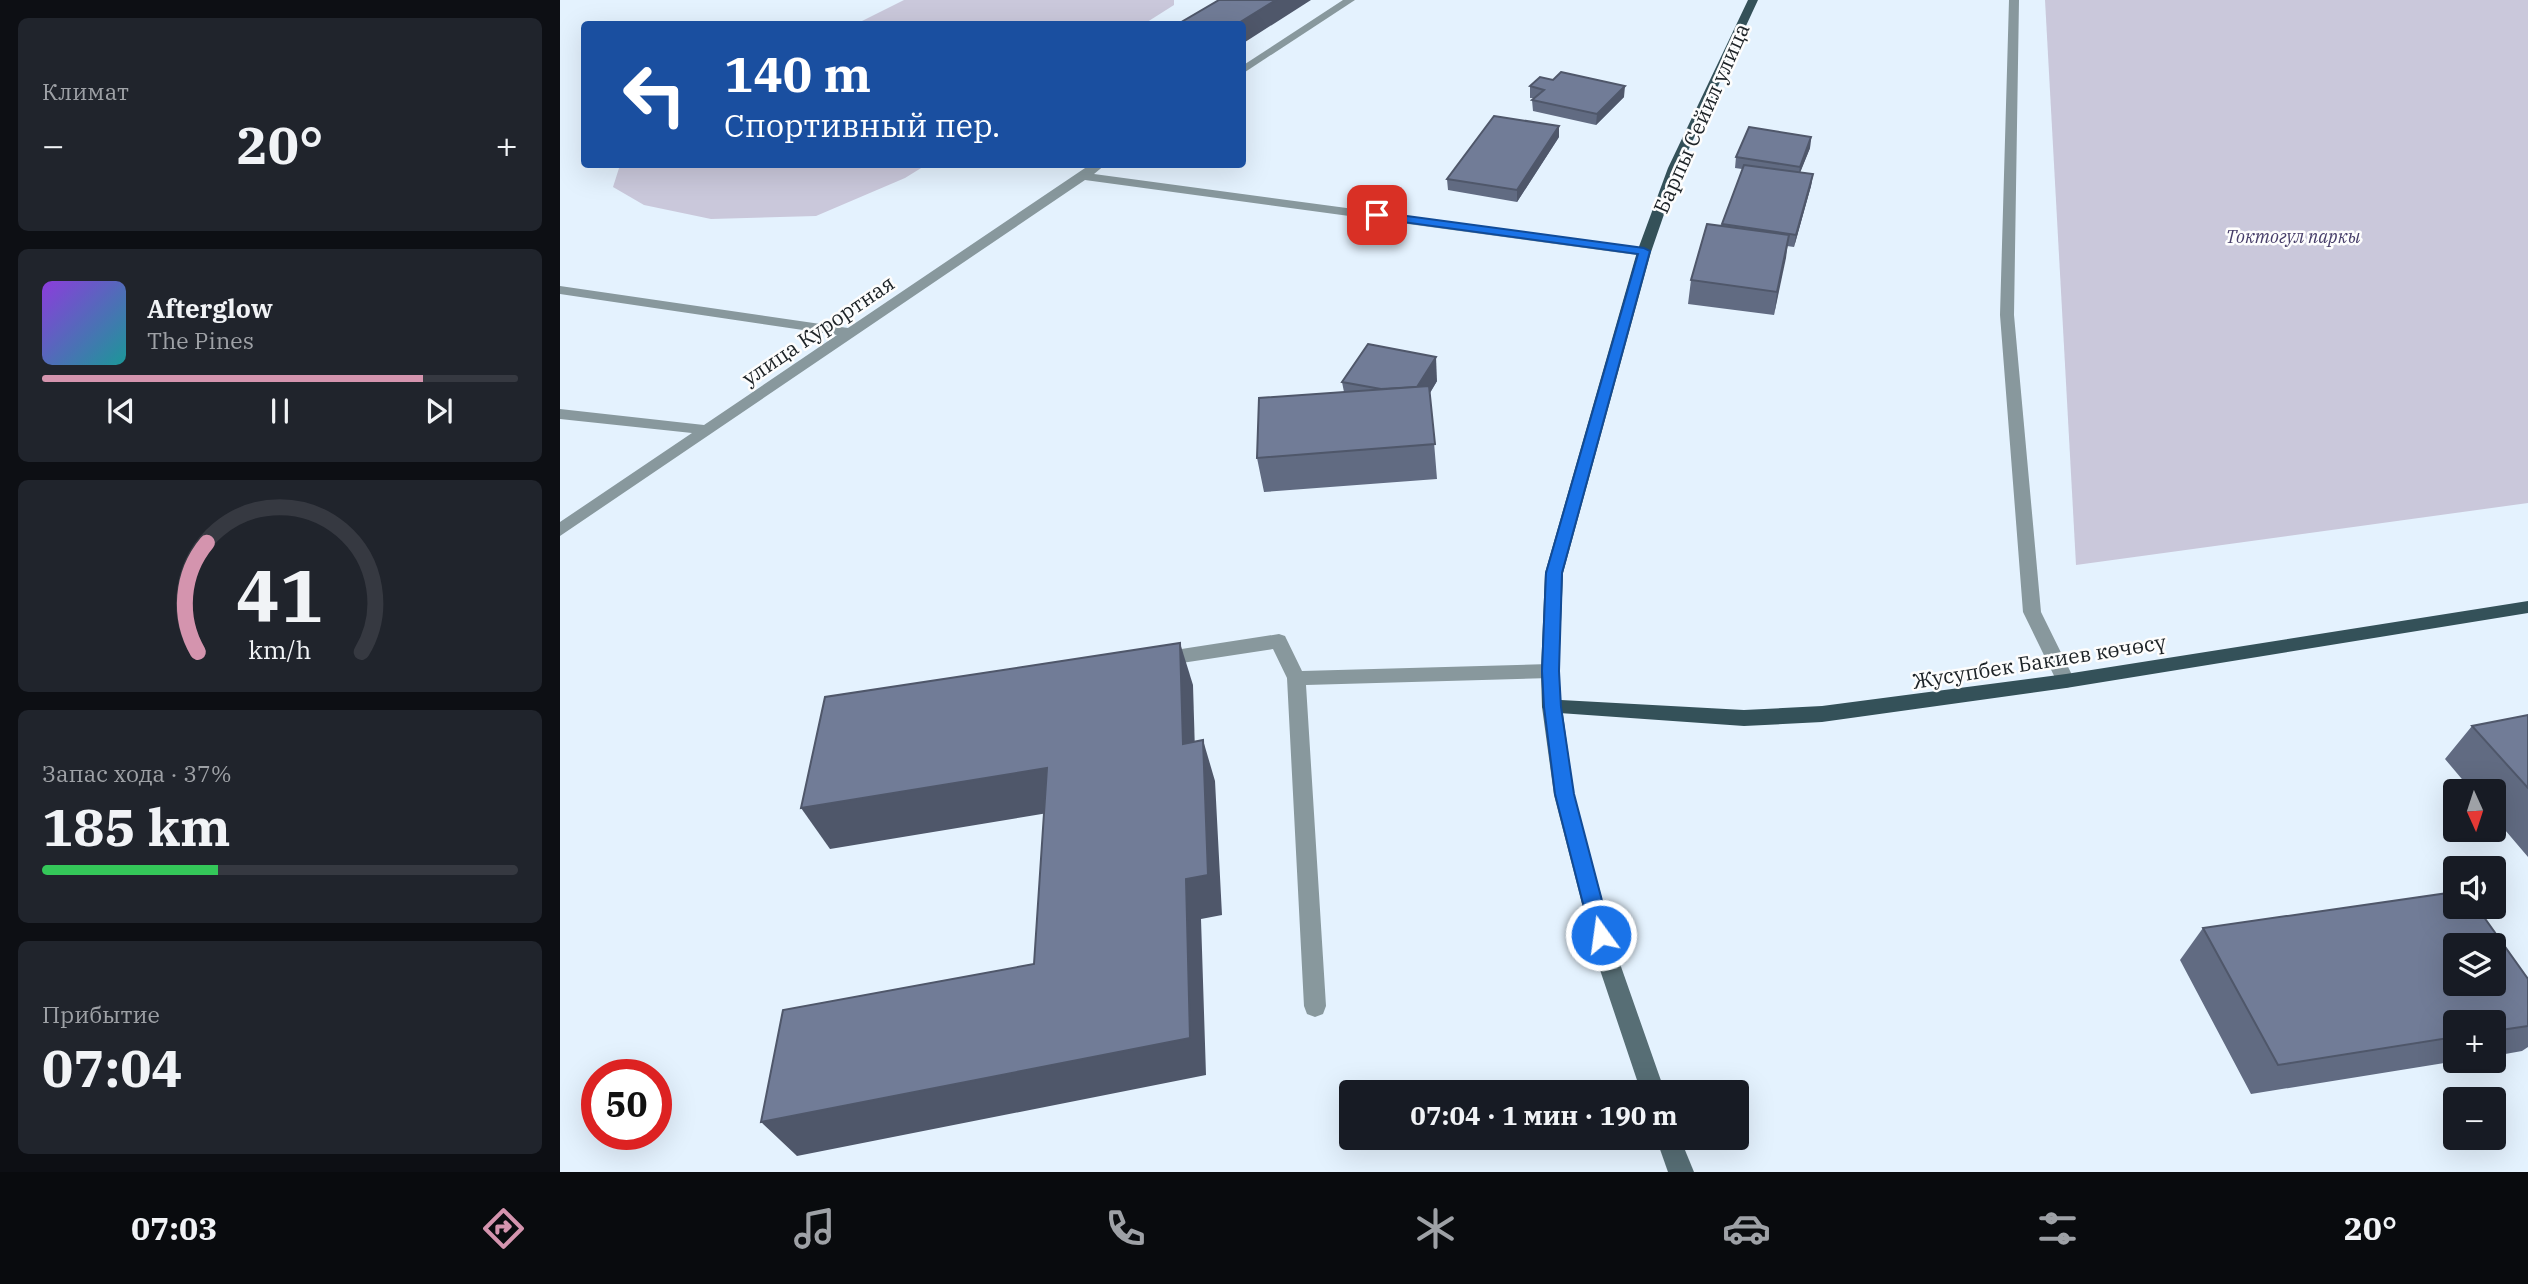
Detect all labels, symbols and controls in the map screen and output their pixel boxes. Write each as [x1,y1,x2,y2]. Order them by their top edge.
street label: Барпы Сейил улица [1646,19,1756,217]
text: 140 m [724,42,871,105]
icon: left [609,49,700,140]
text: Климат [42,76,129,106]
text: Спортивный пер. [724,104,1000,146]
text: 20° [237,111,323,178]
text: − [42,120,65,169]
text: + [495,120,518,169]
pin [1347,185,1407,245]
icon: arrive [1358,196,1396,234]
park label: Токтогул паркы [2226,225,2361,248]
street label: улица Курортная [736,269,900,391]
text: Afterglow [147,291,273,325]
text: The Pines [147,325,254,355]
icon: previous [102,392,140,430]
icon: pause [261,392,299,430]
icon: next [420,392,458,430]
text: 41 [236,547,324,642]
street label: Жусупбек Бакиев көчөсү [1910,627,2168,695]
text: km/h [248,633,312,666]
text: Запас хода · 37% [42,758,232,788]
north arrow [2443,779,2506,842]
map controls [2443,779,2506,1150]
text: 185 km [42,793,231,860]
button: sound [2443,856,2506,919]
position arrow [1564,898,1638,972]
button: layers [2443,933,2506,996]
text: Прибытие [42,999,160,1029]
button: + [2443,1010,2506,1073]
text: 07:04 [42,1034,183,1101]
speed limit sign: 50 [581,1059,672,1150]
button: − [2443,1087,2506,1150]
text: 07:04 · 1 мин · 190 m [1410,1098,1678,1132]
icon: directions [479,1204,528,1253]
icon: music [790,1204,839,1253]
icon: phone [1101,1204,1150,1253]
icon: climate [1411,1204,1460,1253]
icon: car [1722,1204,1771,1253]
icon: filters [2033,1204,2082,1253]
text: 07:03 [131,1207,217,1249]
text: 20° [2344,1207,2397,1249]

